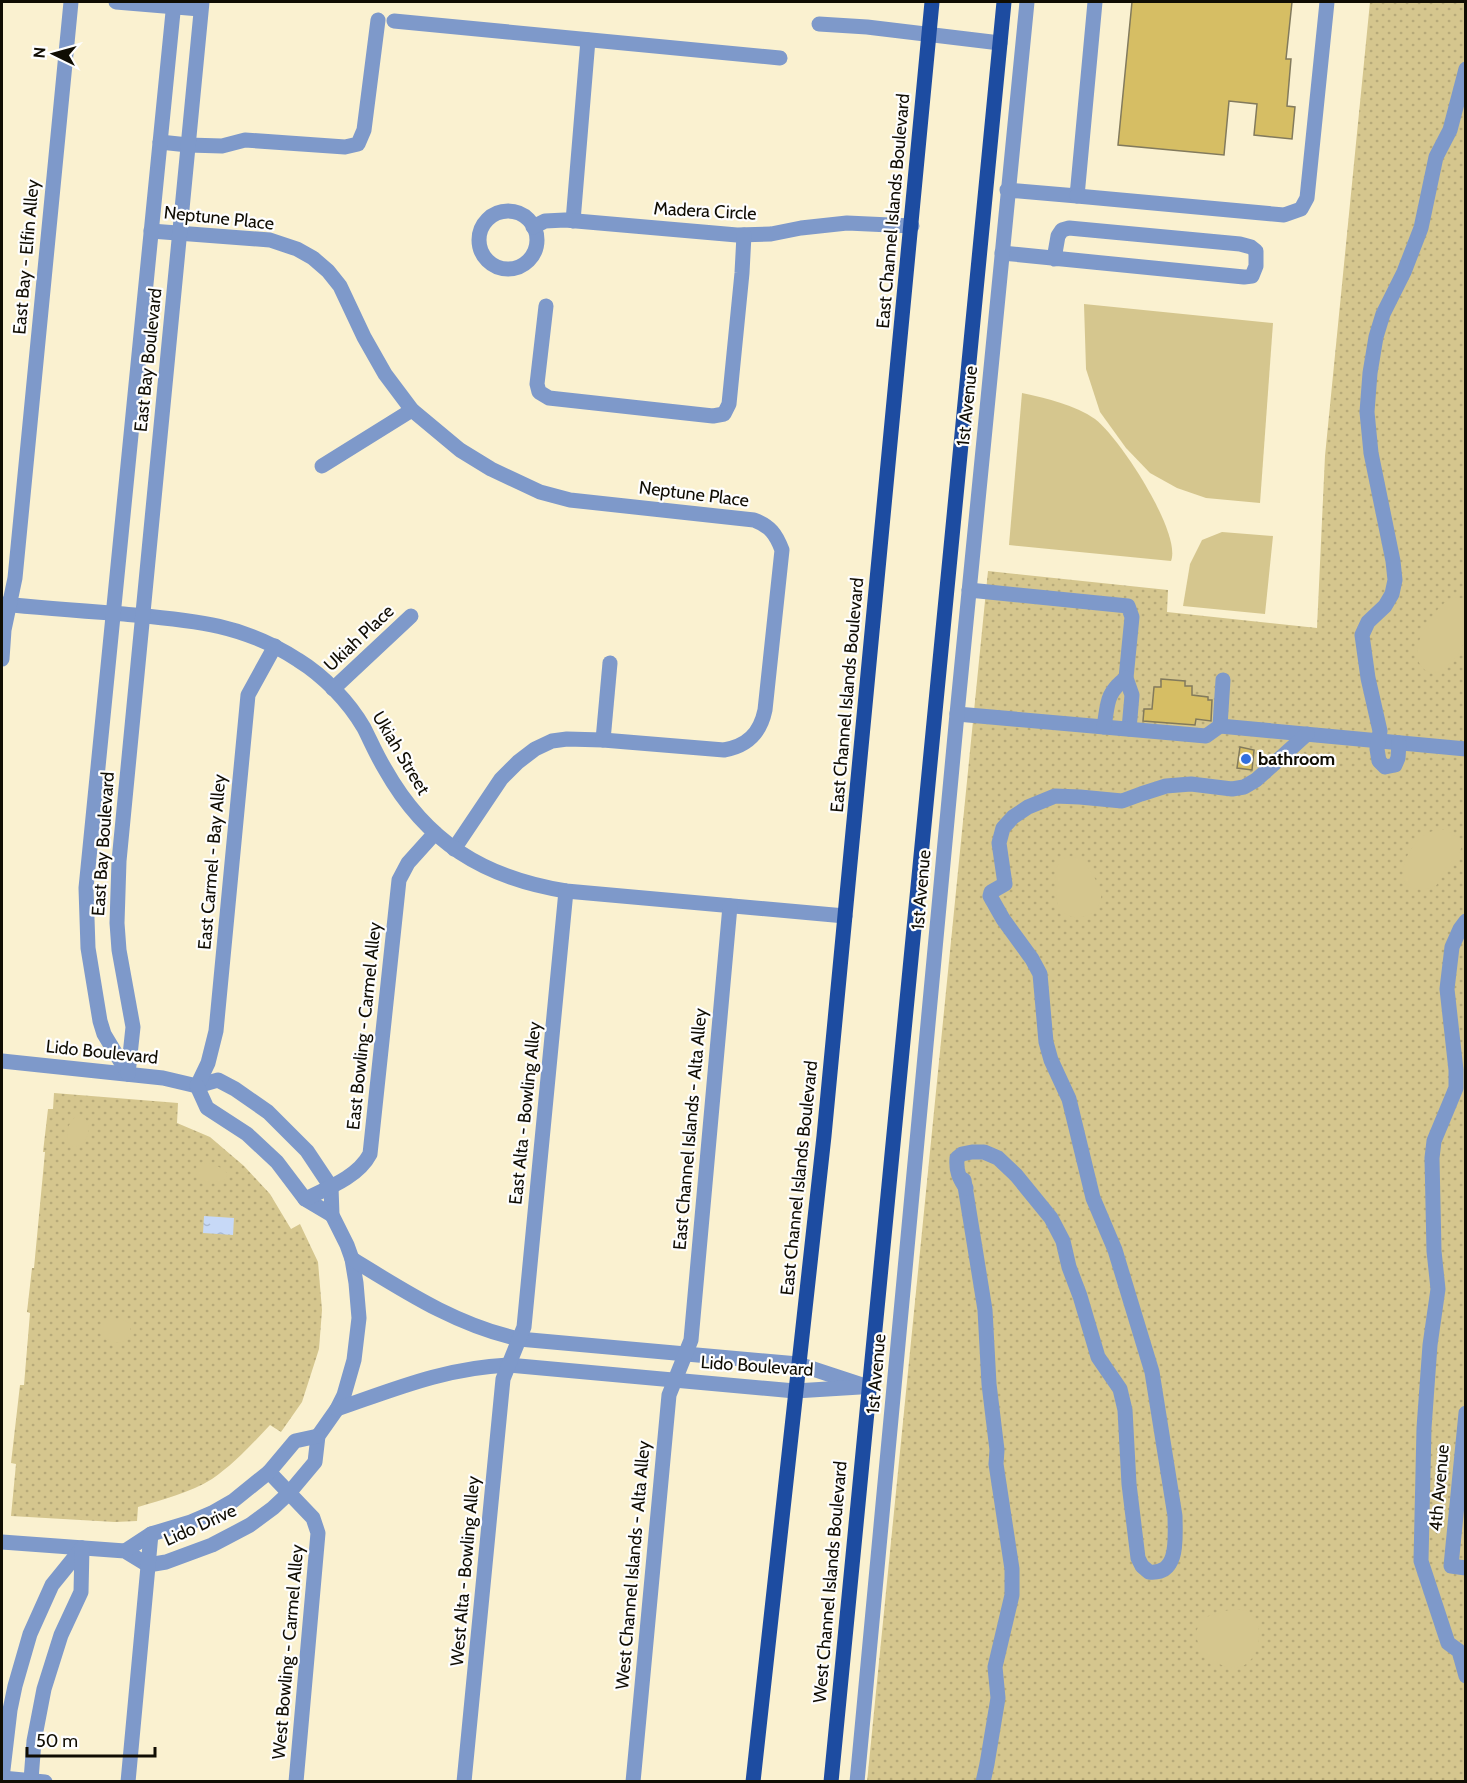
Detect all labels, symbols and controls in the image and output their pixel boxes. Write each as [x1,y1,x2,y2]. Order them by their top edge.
north arrow [24,24,84,84]
text: N [30,46,50,59]
street label: East Channel Islands Boulevard [872,93,914,329]
street label: East Bay - Elfin Alley [8,178,44,336]
street label: Madera Circle [653,197,757,225]
street label: Neptune Place [163,201,275,235]
street label: East Bay Boulevard [130,287,166,433]
street label: 1st Avenue [952,365,982,447]
street label: Neptune Place [638,476,750,512]
street label: East Channel Islands Boulevard [826,577,868,813]
street label: Ukiah Place [319,600,399,676]
street label: Ukiah Street [368,707,434,799]
place label: bathroom [1258,748,1335,770]
marker: bathroom [1239,752,1253,766]
street label: East Bay Boulevard [87,771,119,917]
street label: East Carmel - Bay Alley [193,773,231,951]
street label: 1st Avenue [907,849,935,931]
street label: East Bowling - Carmel Alley [342,921,386,1131]
street label: East Channel Islands - Alta Alley [668,1007,712,1251]
street label: East Alta - Bowling Alley [504,1020,546,1206]
street label: Lido Boulevard [45,1035,159,1069]
street label: East Channel Islands Boulevard [776,1060,822,1296]
street label: 1st Avenue [862,1333,890,1415]
street label: Lido Boulevard [700,1351,814,1381]
street label: West Channel Islands - Alta Alley [611,1440,655,1690]
street label: 4th Avenue [1424,1444,1454,1532]
street label: West Channel Islands Boulevard [808,1460,852,1704]
street label: West Alta - Bowling Alley [446,1475,484,1667]
street label: Lido Drive [160,1499,240,1551]
street label: West Bowling - Carmel Alley [268,1544,308,1760]
scale bar [27,1720,154,1758]
text: 50 m [36,1730,78,1752]

